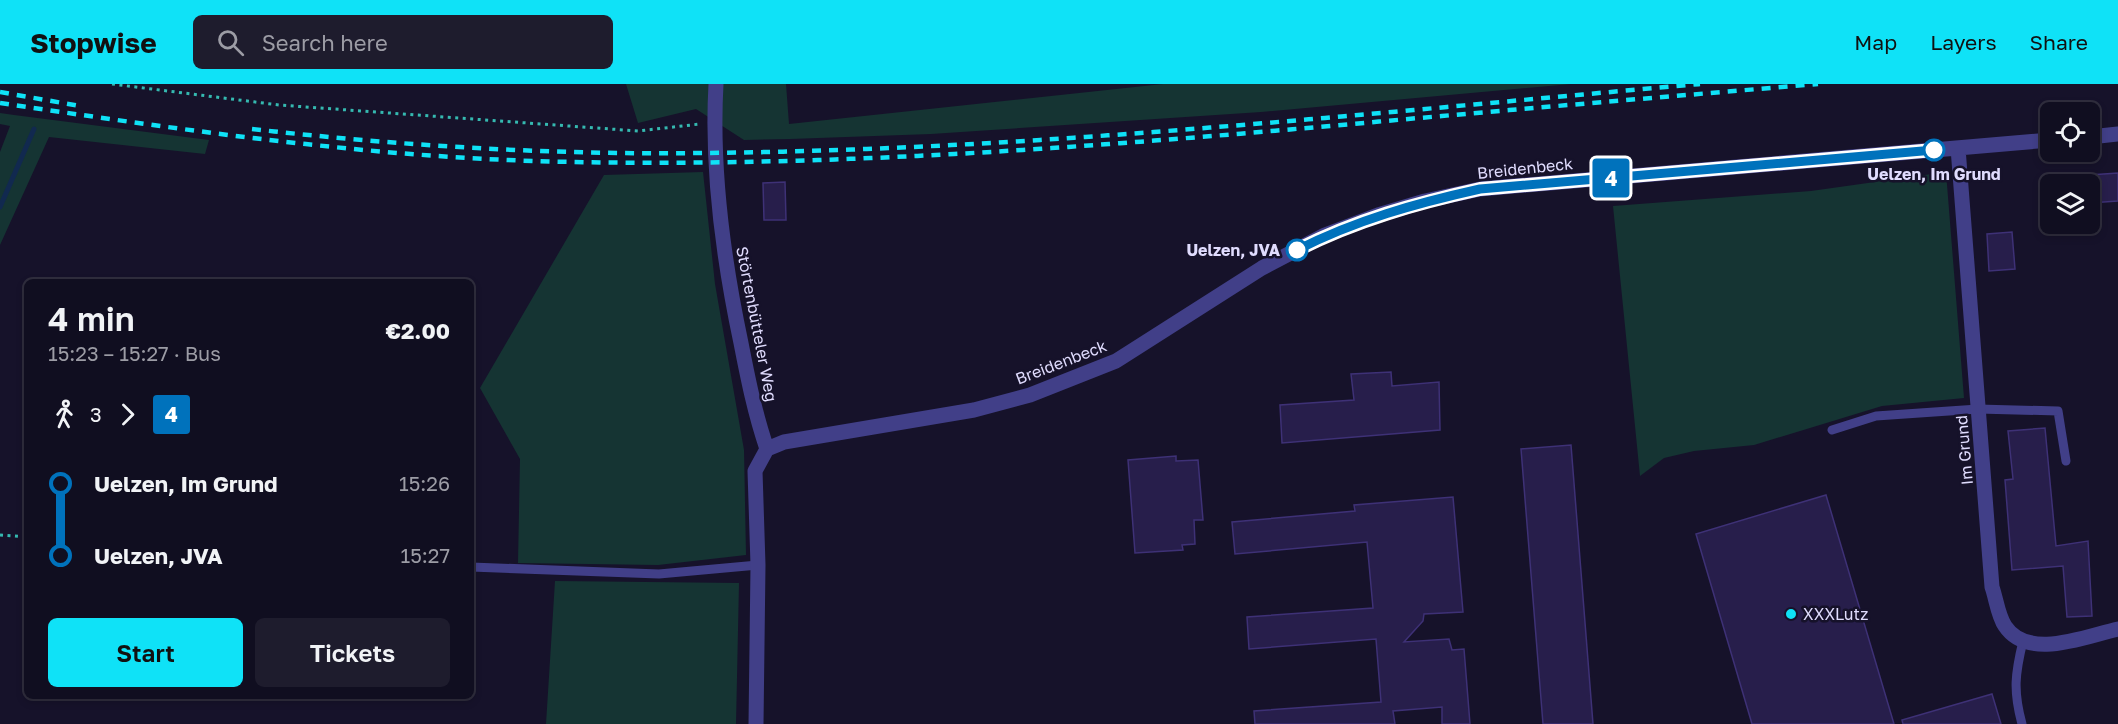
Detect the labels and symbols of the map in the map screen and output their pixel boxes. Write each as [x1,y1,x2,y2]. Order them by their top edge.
marker: Uelzen, Im Grund [1923,139,1945,161]
street label: Breidenbeck [1476,153,1574,183]
line badge: 4 [1592,158,1630,197]
place label: Uelzen, Im Grund [1867,164,2001,184]
marker: Uelzen, JVA [1286,239,1308,261]
place label: Uelzen, JVA [1186,240,1281,260]
street label: Störtenbütteler Weg [732,245,782,403]
street label: Breidenbeck [1013,335,1109,389]
street label: Im Grund [1951,414,1977,486]
place label: XXXLutz [1803,604,1868,624]
marker: XXXLutz [1784,607,1798,621]

